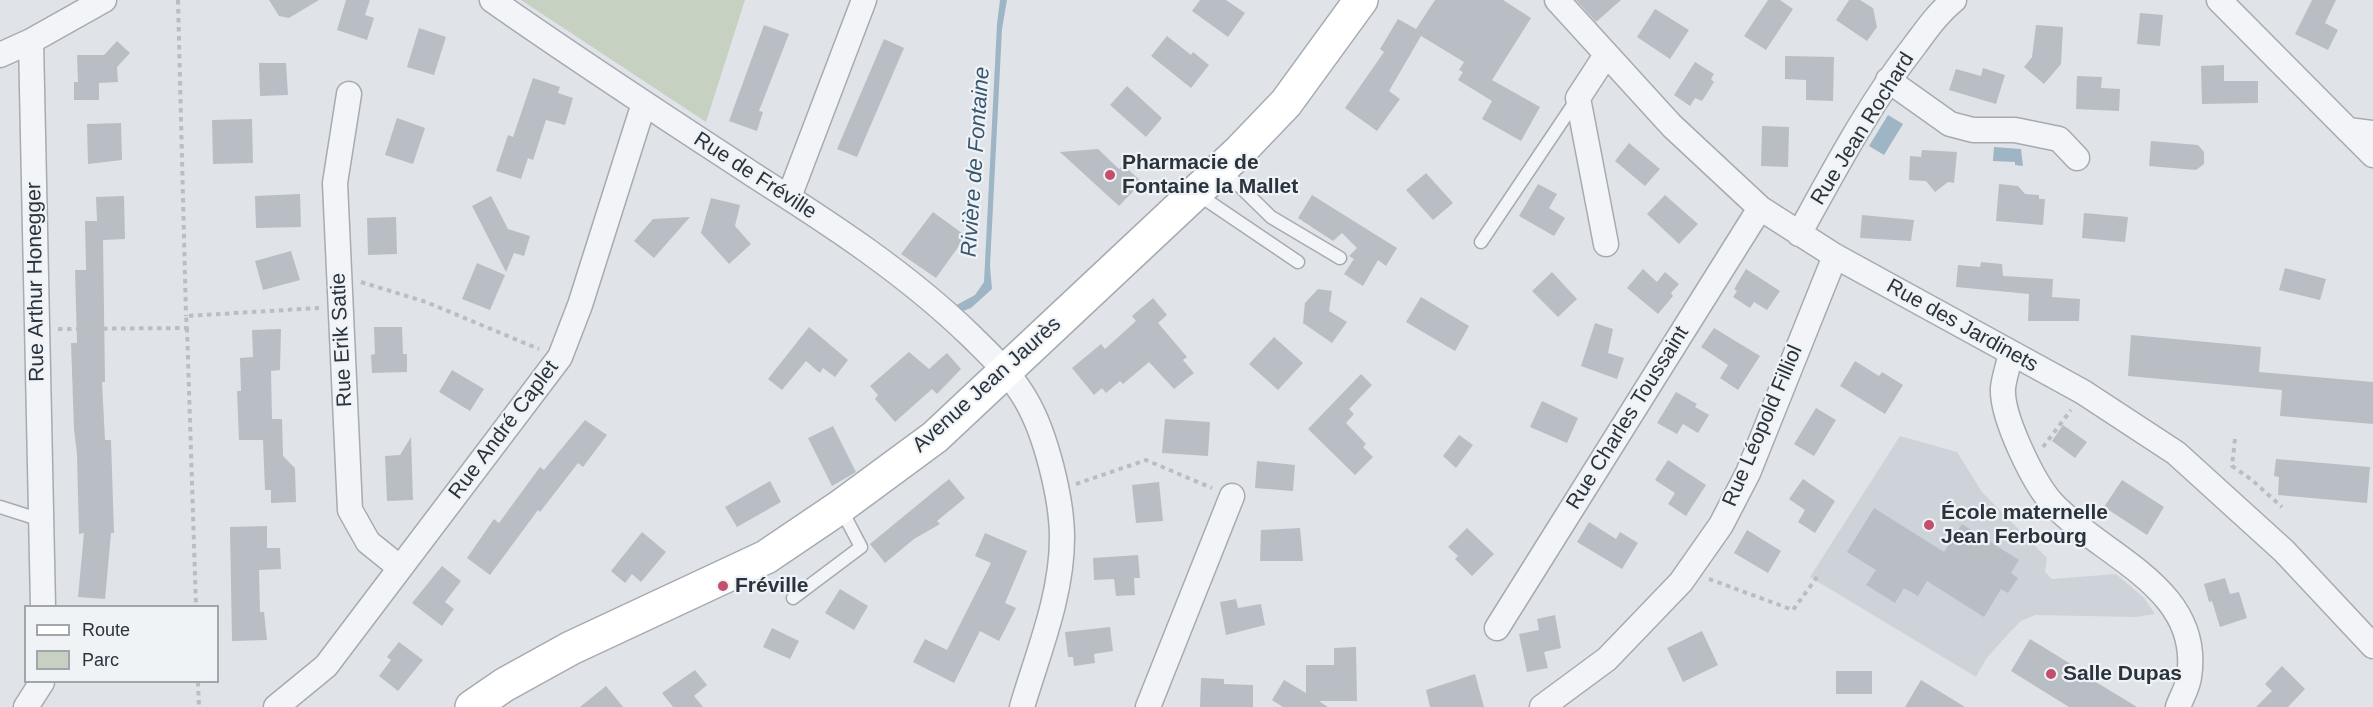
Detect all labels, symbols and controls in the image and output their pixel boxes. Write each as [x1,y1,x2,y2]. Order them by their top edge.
street label: Rue Jean Rochard [1806,48,1920,210]
water label: Rivière de Fontaine [956,66,996,258]
street label: Rue de Fréville [689,127,821,225]
place label: Pharmacie de Fontaine la Mallet [1122,150,1298,200]
marker: Pharmacie de Fontaine la Mallet [1103,168,1117,182]
street label: Rue Arthur Honegger [22,182,50,382]
street label: Rue Erik Satie [326,272,358,408]
street label: Rue des Jardinets [1882,274,2042,378]
street label: Avenue Jean Jaurès [908,312,1066,458]
street label: Rue Charles Toussaint [1561,322,1695,514]
street label: Rue Léopold Filliol [1718,342,1808,510]
street label: Rue André Caplet [444,356,564,504]
place label: École maternelle Jean Ferbourg [1941,500,2108,550]
marker: École maternelle Jean Ferbourg [1922,518,1936,532]
place label: Fréville [735,573,809,599]
marker: Fréville [716,579,730,593]
legend [24,605,219,683]
text: Route [82,620,130,640]
text: Parc [82,650,119,670]
place label: Salle Dupas [2063,661,2182,687]
marker: Salle Dupas [2044,667,2058,681]

